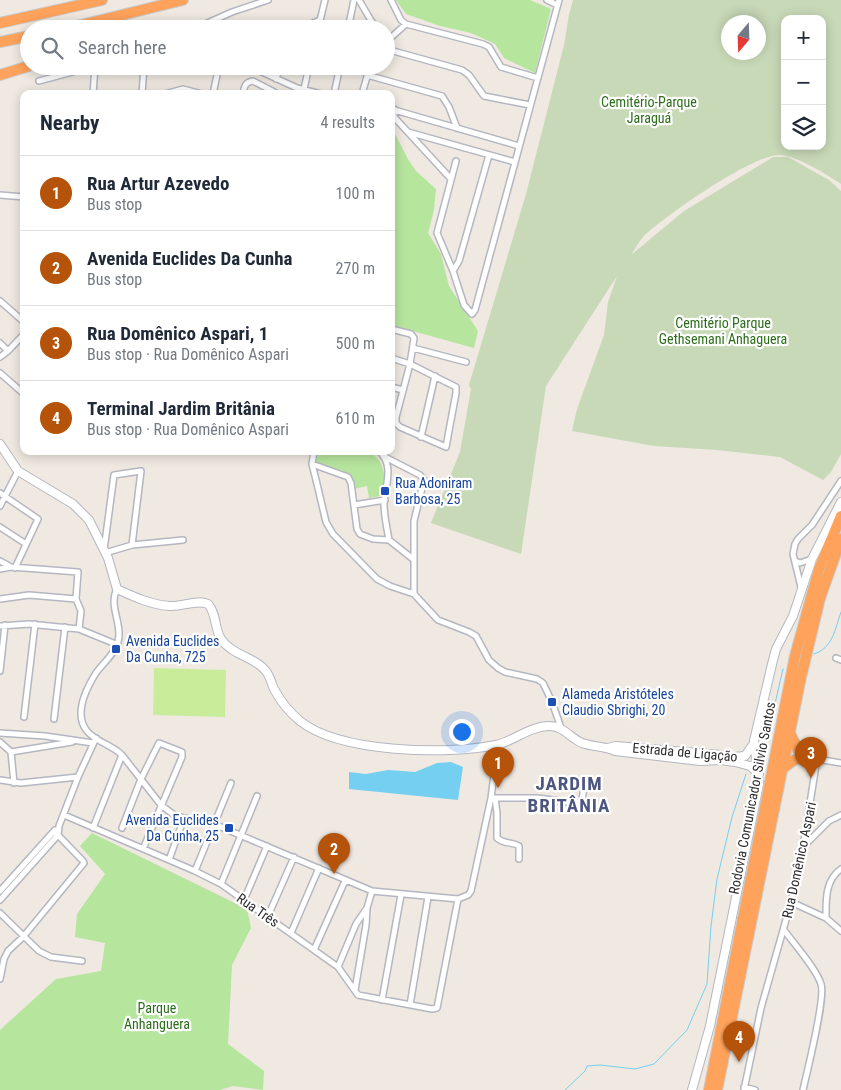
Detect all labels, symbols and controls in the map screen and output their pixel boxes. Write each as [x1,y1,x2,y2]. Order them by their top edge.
north arrow [721,15,766,60]
map controls [781,15,826,150]
button: + [781,15,826,60]
search box [20,20,395,75]
icon: search [38,34,66,62]
text: Search here [78,36,166,59]
button: − [781,60,826,105]
park label: Cemitério-Parque Jaraguá [601,94,697,126]
button: layers [781,105,826,150]
text: Nearby [40,111,99,135]
text: 4 results [320,113,375,132]
text: Rua Artur Azevedo [87,172,229,195]
text: 1 [52,184,60,203]
text: 100 m [336,184,375,203]
text: Bus stop [87,195,142,214]
text: Avenida Euclides Da Cunha [87,247,293,270]
text: 2 [52,259,60,278]
text: 270 m [336,259,375,278]
text: Bus stop [87,270,142,289]
park label: Cemitério Parque Gethsemani Anhaguera [659,315,787,347]
text: Rua Domênico Aspari, 1 [87,322,268,345]
text: 3 [52,334,60,353]
text: 500 m [336,334,375,353]
text: Bus stop · Rua Domênico Aspari [87,345,289,364]
text: Terminal Jardim Britânia [87,397,275,420]
text: 4 [52,409,60,428]
text: 610 m [336,409,375,428]
text: Bus stop · Rua Domênico Aspari [87,420,289,439]
place label: Rua Adoniram Barbosa, 25 [395,475,472,507]
marker: Rua Adoniram Barbosa, 25 [379,485,391,497]
place label: Avenida Euclides Da Cunha, 725 [126,633,219,665]
marker: Avenida Euclides Da Cunha, 725 [110,643,122,655]
place label: Alameda Aristóteles Claudio Sbrighi, 20 [562,686,674,718]
marker: Alameda Aristóteles Claudio Sbrighi, 20 [546,696,558,708]
street label: Rodovia Comunicador Silvio Santos [725,700,779,896]
your location [449,719,475,745]
pin: 3 [795,737,827,778]
street label: Estrada de Ligação [632,739,738,765]
pin: 1 [482,747,514,788]
district label: JARDIM BRITÂNIA [528,772,610,817]
street label: Rua Domênico Aspari [779,800,819,920]
place label: Avenida Euclides Da Cunha, 25 [126,812,219,844]
marker: Avenida Euclides Da Cunha, 25 [223,822,235,834]
pin: 2 [318,833,350,874]
street label: Rua Três [234,890,282,930]
park label: Parque Anhanguera [124,1000,190,1032]
pin: 4 [723,1021,755,1062]

